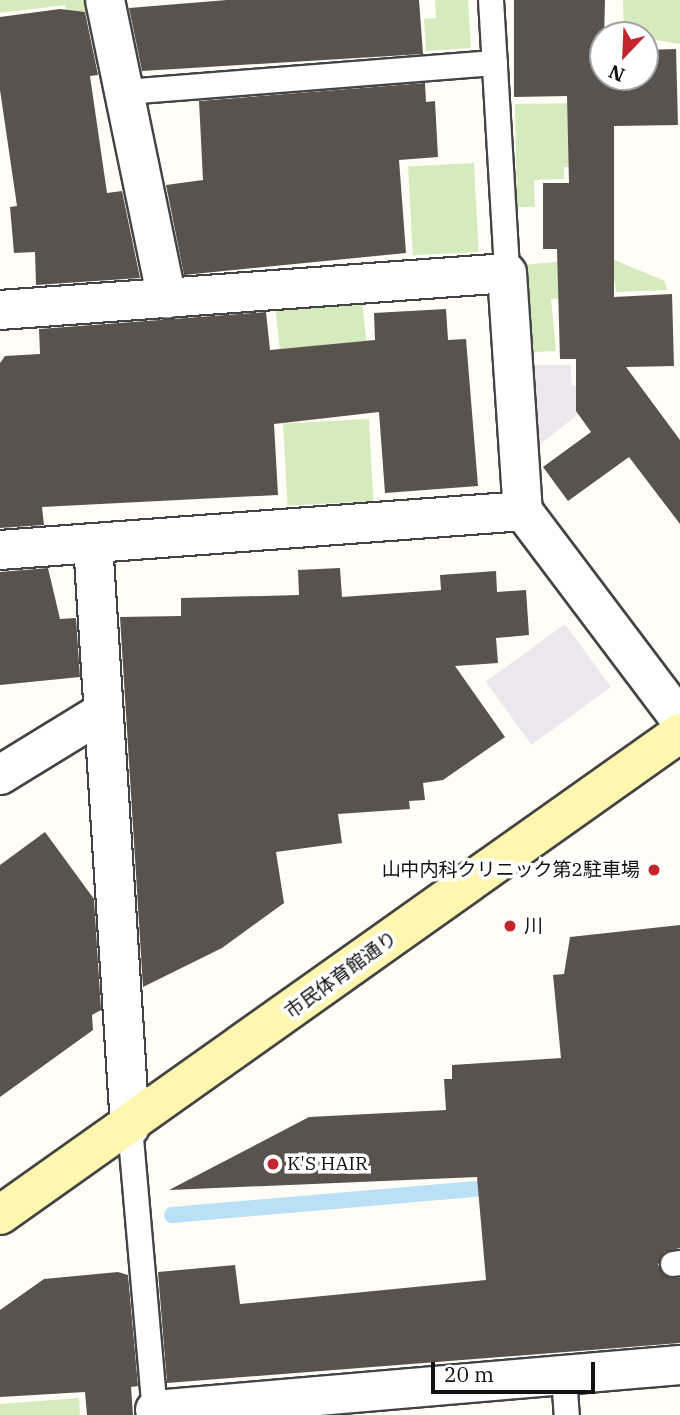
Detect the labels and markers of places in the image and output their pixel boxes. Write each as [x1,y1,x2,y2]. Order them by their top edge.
place label: 山中内科クリニック第2駐車場 [382,859,640,881]
marker: 山中内科クリニック第2駐車場 [646,862,662,878]
place label: 川 [524,915,543,937]
marker: 川 [502,918,518,934]
place label: K'S HAIR [287,1153,368,1175]
marker: K'S HAIR [265,1156,281,1172]

